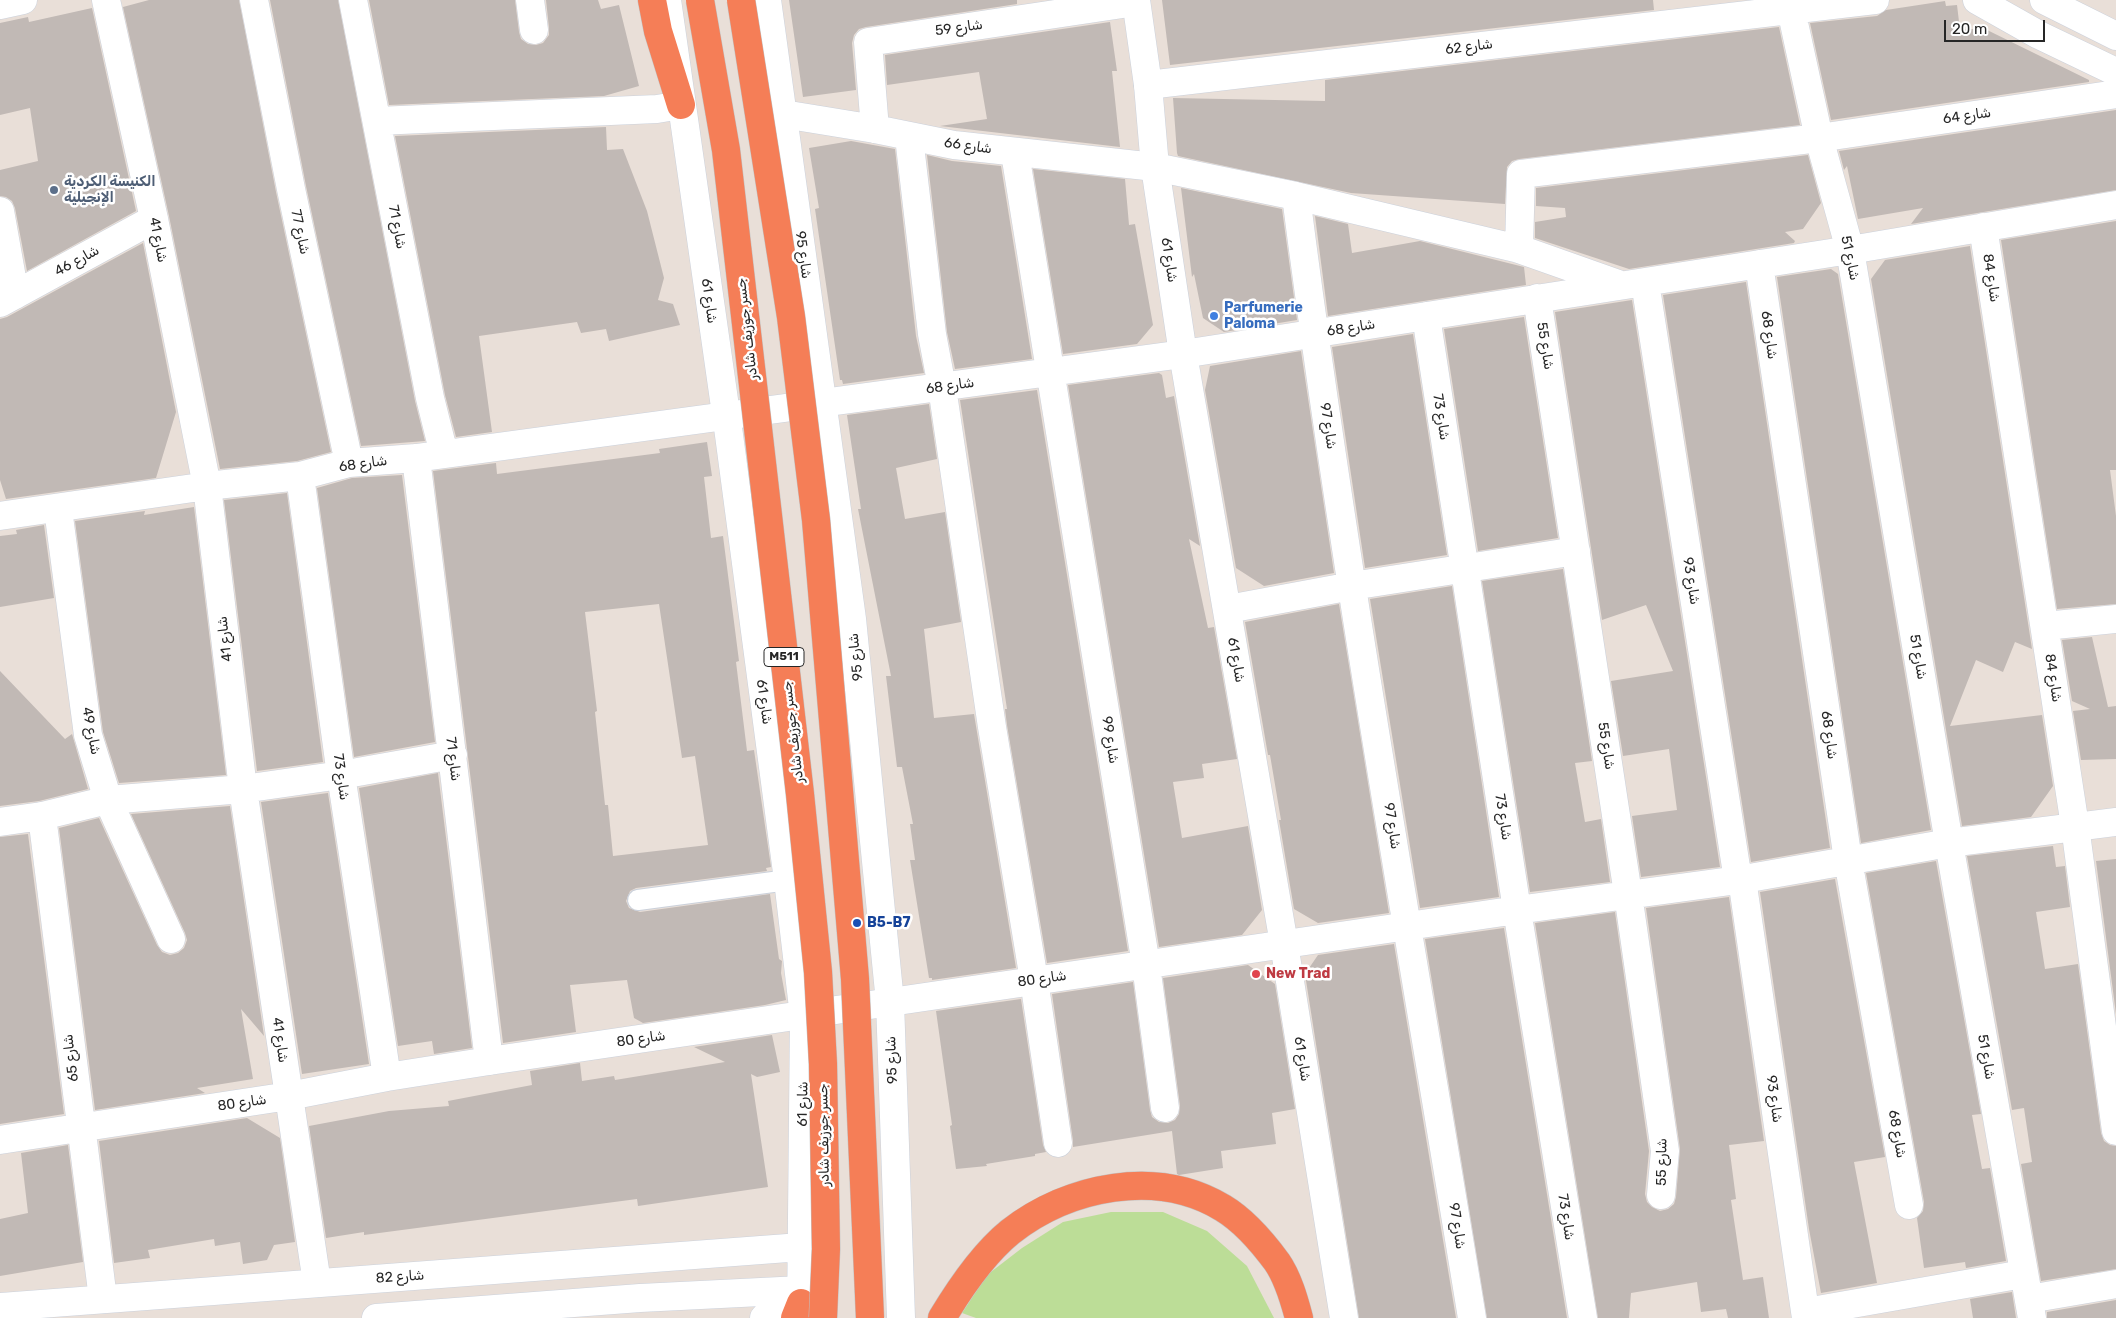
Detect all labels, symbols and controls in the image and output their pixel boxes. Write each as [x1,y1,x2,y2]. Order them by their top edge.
scale bar [1946,10,2047,42]
street label: شارع 59 [934,16,984,40]
text: 20 m [1952,20,1987,38]
street label: شارع 62 [1444,36,1494,58]
street label: شارع 64 [1942,104,1992,128]
street label: شارع 66 [943,134,993,158]
place label: الكنيسة الكردية الإنجيلية [64,174,156,206]
marker: الكنيسة الكردية الإنجيلية [48,184,60,196]
street label: شارع 71 [385,204,409,250]
street label: شارع 77 [287,208,313,256]
street label: شارع 41 [145,216,171,264]
street label: شارع 95 [791,230,815,280]
street label: شارع 51 [1837,234,1863,282]
street label: شارع 61 [1157,236,1181,284]
street label: شارع 46 [52,242,102,280]
street label: شارع 84 [1979,253,2003,303]
street label: شارع 61 [698,277,720,325]
street label: جسر جوزيف شادر [732,277,762,381]
place label: Parfumerie Paloma [1224,300,1303,332]
marker: Parfumerie Paloma [1208,310,1220,322]
street label: شارع 68 [1757,310,1781,360]
street label: شارع 68 [1326,316,1376,340]
street label: شارع 55 [1533,321,1557,371]
street label: شارع 68 [925,374,975,398]
street label: شارع 73 [1429,393,1453,441]
street label: شارع 97 [1316,402,1340,450]
street label: شارع 68 [338,452,388,476]
street label: شارع 93 [1679,556,1703,606]
street label: شارع 41 [214,615,236,663]
street label: شارع 95 [845,632,867,682]
street label: شارع 51 [1906,633,1930,681]
street label: شارع 61 [1224,636,1248,684]
road number: M511 [764,648,804,666]
street label: شارع 84 [2041,653,2065,703]
street label: شارع 61 [753,678,775,726]
street label: جسر جوزيف شادر [778,680,808,784]
street label: شارع 49 [78,706,104,756]
street label: شارع 68 [1817,710,1841,760]
street label: شارع 99 [1098,715,1122,765]
street label: شارع 55 [1594,721,1618,771]
street label: شارع 71 [442,736,464,782]
street label: شارع 73 [329,753,353,801]
street label: شارع 73 [1491,793,1515,841]
street label: شارع 97 [1380,802,1404,850]
place label: B5-B7 [867,915,910,931]
marker: B5-B7 [851,917,863,929]
place label: New Trad [1266,966,1330,982]
street label: شارع 80 [1017,967,1067,991]
marker: New Trad [1250,968,1262,980]
street label: شارع 41 [268,1016,292,1064]
street label: شارع 80 [616,1027,666,1051]
street label: شارع 65 [60,1033,82,1083]
street label: شارع 51 [1974,1033,1998,1081]
street label: شارع 61 [1290,1035,1314,1083]
street label: شارع 95 [883,1036,901,1084]
street label: شارع 93 [1762,1074,1786,1124]
street label: شارع 61 [794,1081,812,1127]
street label: جسر جوزيف شادر [815,1083,833,1187]
street label: شارع 80 [217,1091,267,1115]
street label: شارع 68 [1885,1109,1909,1159]
street label: شارع 55 [1653,1138,1671,1186]
street label: شارع 73 [1554,1193,1578,1241]
street label: شارع 97 [1445,1202,1469,1250]
street label: شارع 82 [375,1267,425,1287]

